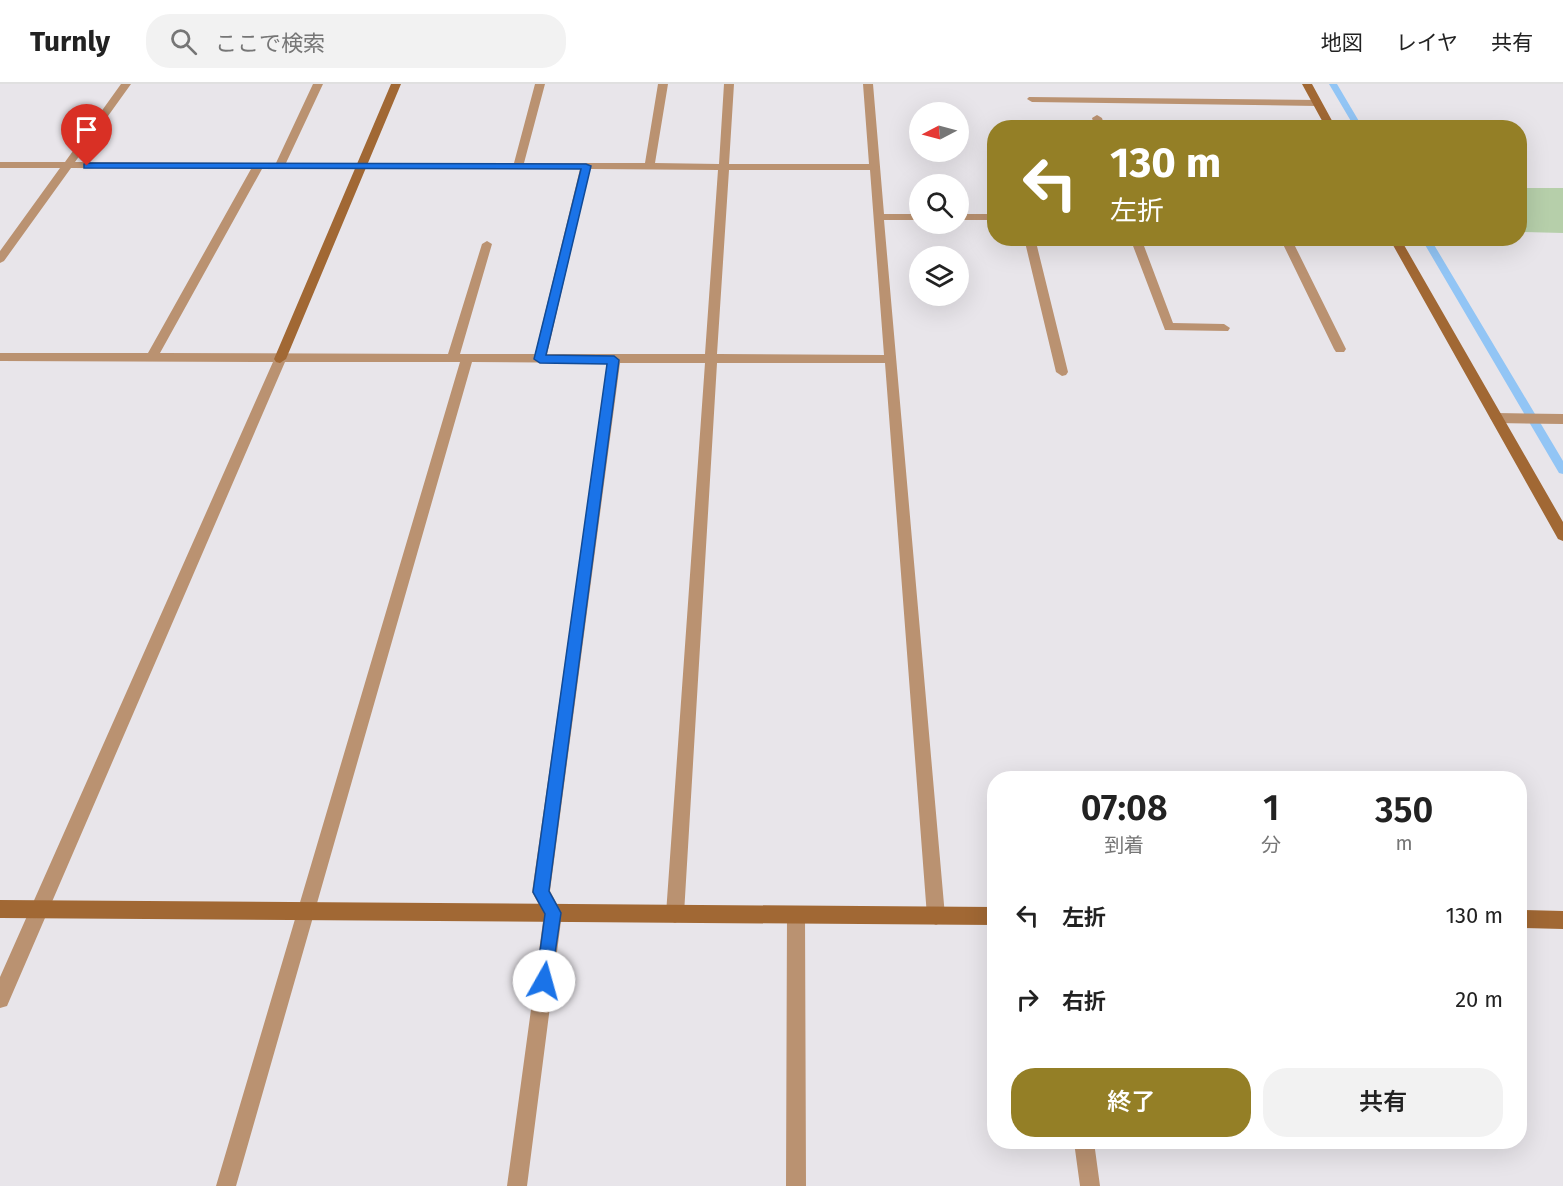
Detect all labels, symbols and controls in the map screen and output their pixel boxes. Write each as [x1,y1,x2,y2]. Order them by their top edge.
search box [146,14,566,68]
text: Turnly [30,25,110,58]
icon: search [167,25,200,58]
text: ここで検索 [215,30,325,57]
text: 地図 [1321,30,1363,56]
text: レイヤ [1396,30,1458,56]
text: 共有 [1491,30,1533,56]
north arrow [909,102,969,162]
map controls [909,102,969,306]
pin [61,104,112,166]
icon: arrive [70,113,103,146]
text: 130 m [1110,138,1221,188]
icon: left [1011,144,1089,222]
button: search [909,174,969,234]
text: 左折 [1110,195,1164,227]
button: layers [909,246,969,306]
text: 07:08 [1081,786,1168,830]
text: 1 [1263,786,1279,830]
text: 350 [1375,788,1433,832]
text: m [1396,831,1413,855]
text: 到着 [1104,833,1144,857]
text: 分 [1261,833,1281,857]
icon: left [1011,899,1044,932]
text: 130 m [1446,902,1503,929]
text: 左折 [1062,904,1106,931]
position arrow [512,949,576,1013]
icon: right [1011,983,1044,1016]
text: 20 m [1455,986,1503,1013]
text: 右折 [1062,988,1106,1015]
button: 終了 [1011,1068,1251,1137]
button: 共有 [1263,1068,1503,1137]

